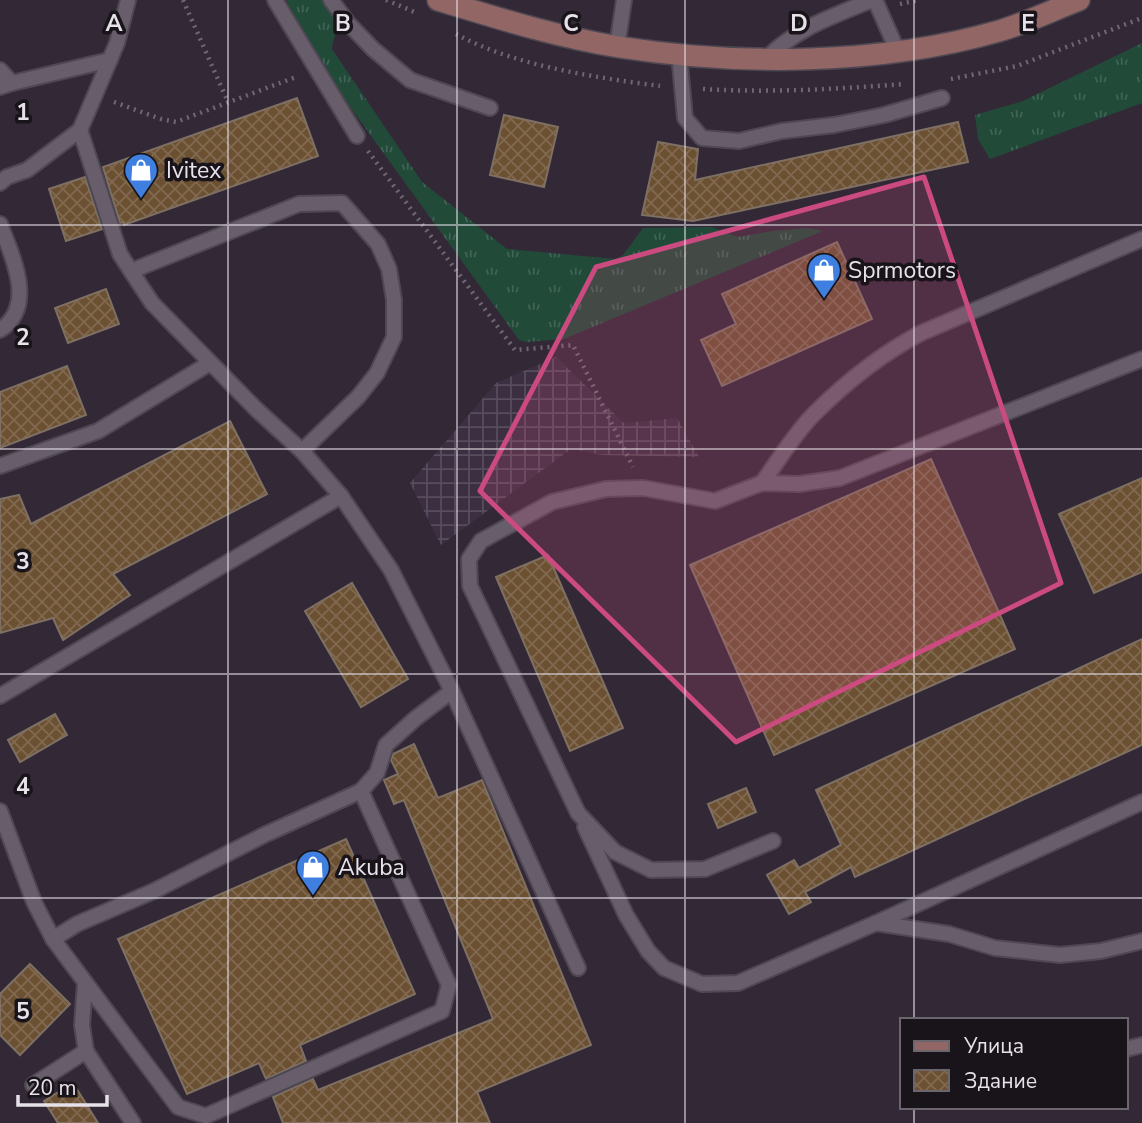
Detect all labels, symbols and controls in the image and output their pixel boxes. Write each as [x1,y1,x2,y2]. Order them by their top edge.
text: A [105,8,123,39]
text: B [335,8,351,39]
text: C [563,8,579,39]
text: D [790,8,808,39]
text: E [1021,8,1035,39]
text: 1 [16,97,30,128]
shop icon: Ivitex [122,151,160,200]
place label: Ivitex [166,155,221,186]
shop icon: Sprmotors [805,251,843,300]
place label: Sprmotors [848,255,956,286]
text: 2 [16,322,30,353]
text: 3 [16,546,30,577]
text: 4 [16,771,30,802]
shop icon: Akuba [294,848,332,897]
place label: Akuba [338,852,405,883]
text: 5 [16,996,30,1027]
legend [900,1018,1128,1109]
text: Улица [963,1032,1024,1060]
scale bar [18,1064,107,1108]
text: Здание [964,1067,1037,1095]
text: 20 m [28,1074,77,1102]

